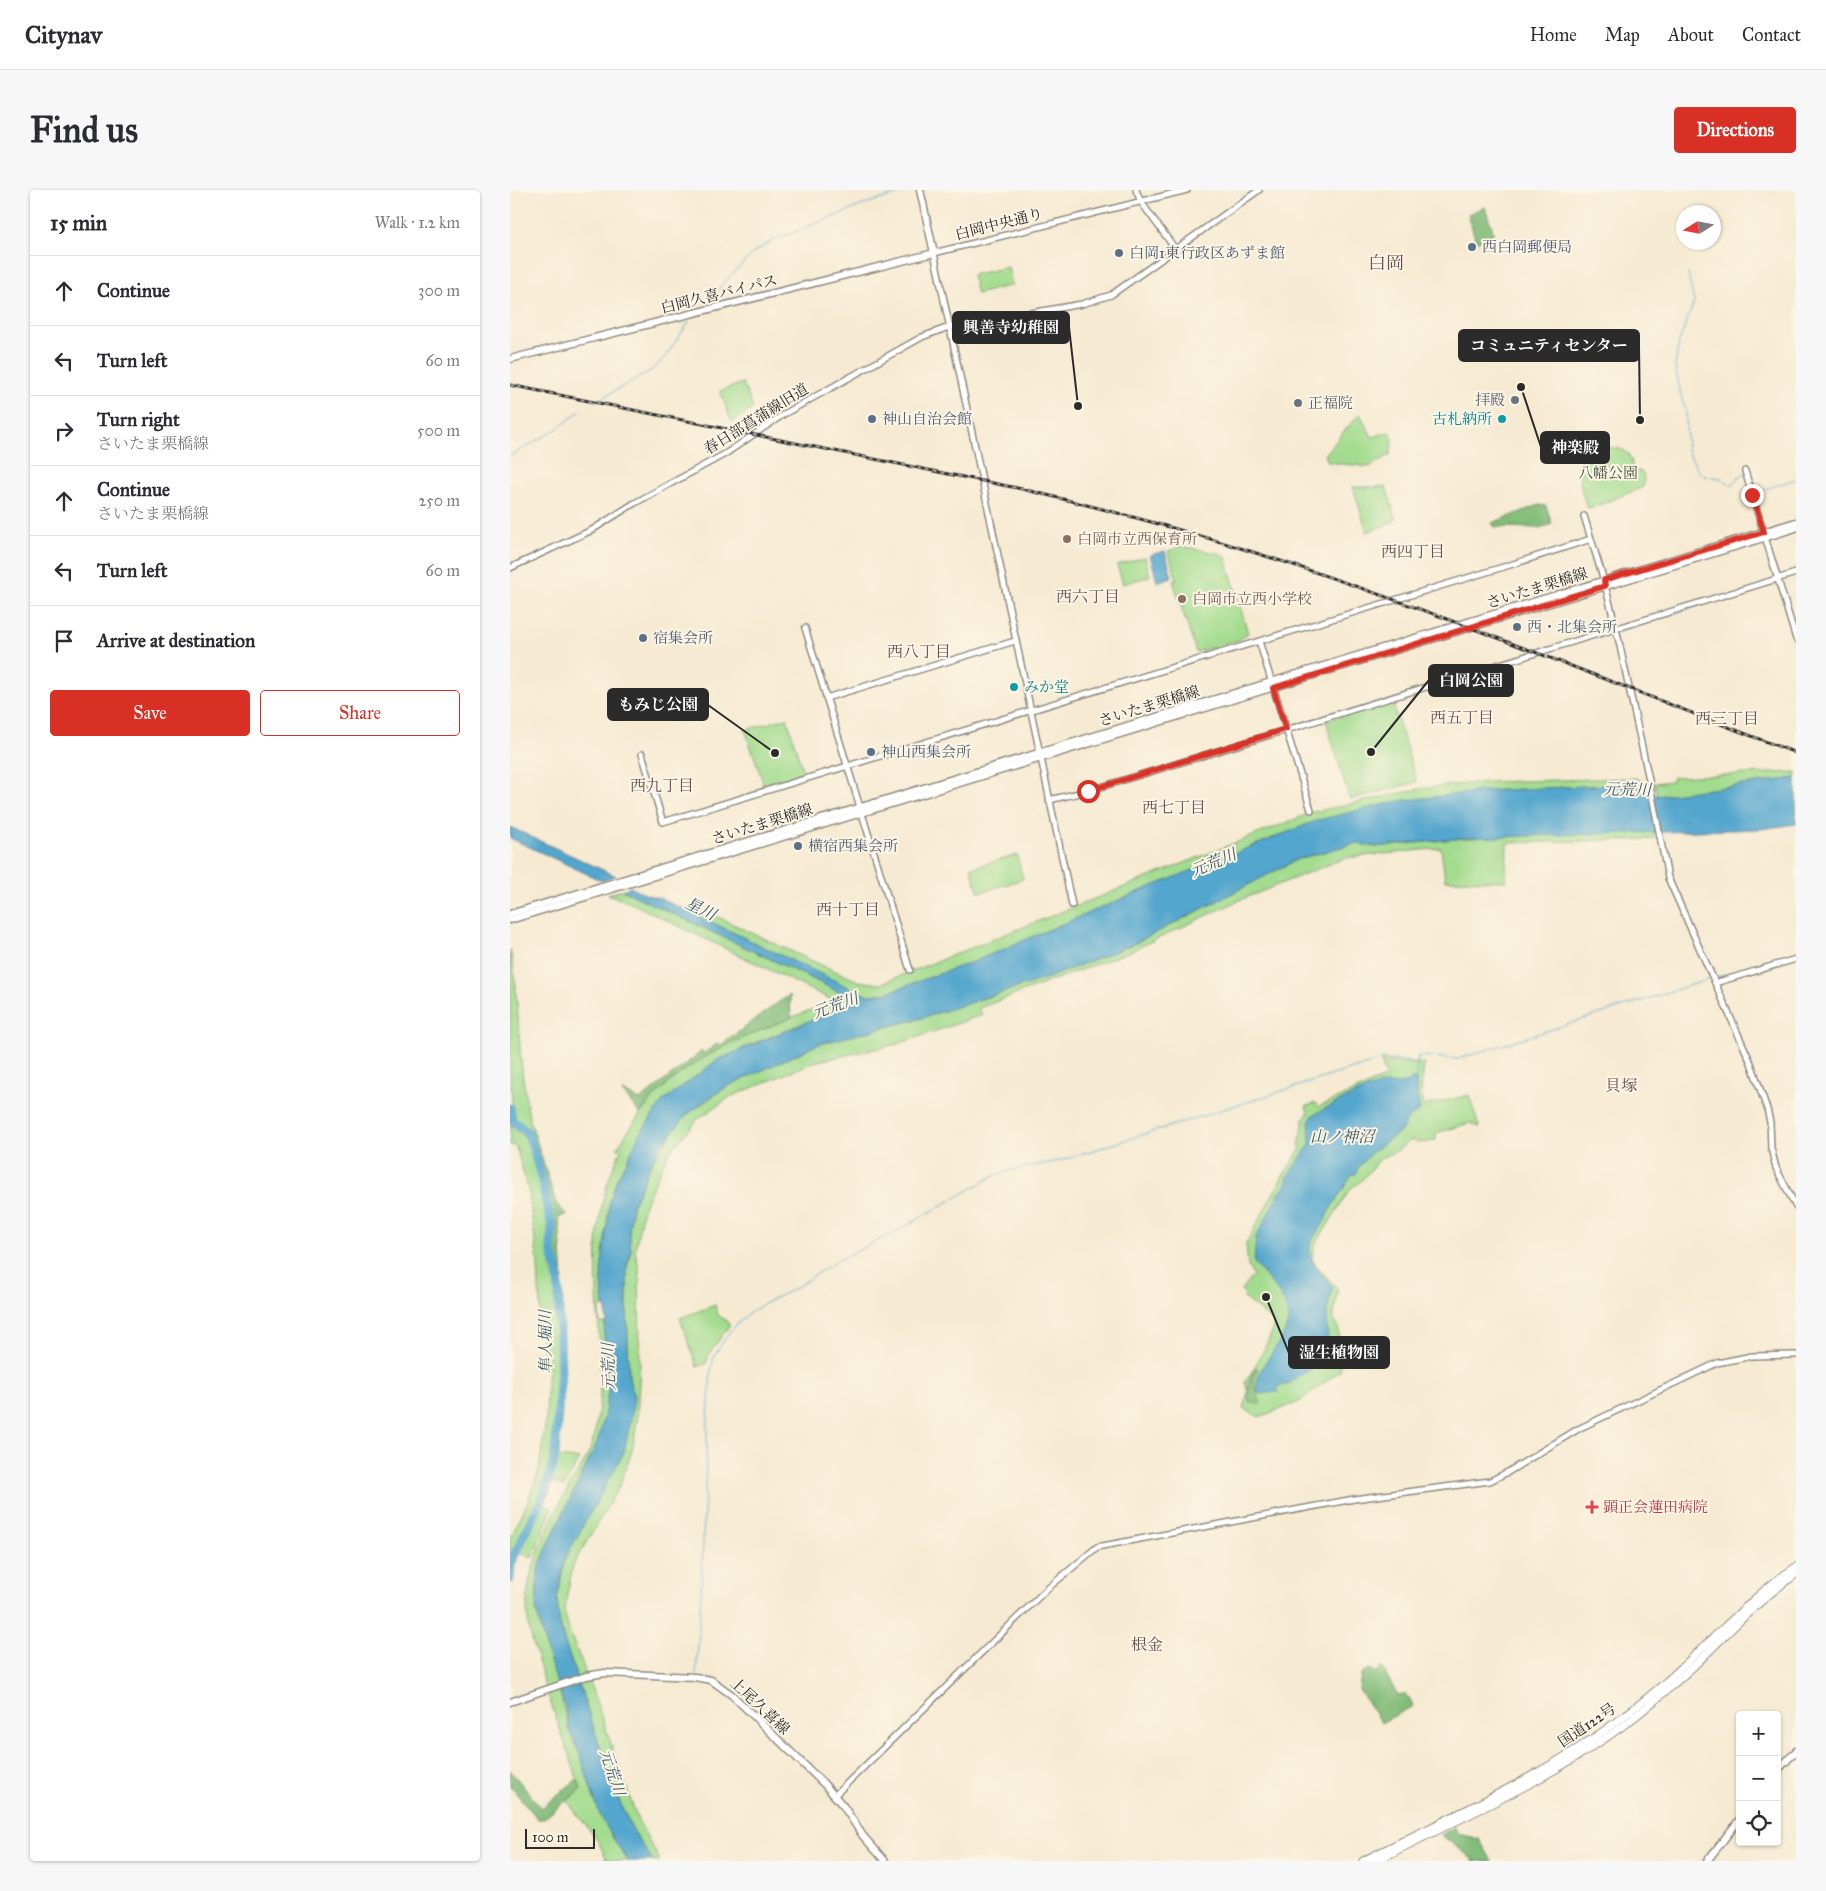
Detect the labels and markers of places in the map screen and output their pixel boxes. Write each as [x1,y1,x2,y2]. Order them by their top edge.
place label: 西白岡郵便局 [1482,238,1572,256]
marker: 西白岡郵便局 [1466,241,1478,253]
place label: 白岡1東行政区あずま館 [1129,244,1285,262]
marker: 白岡1東行政区あずま館 [1113,247,1125,259]
callout: 興善寺幼稚園 [953,312,1069,343]
callout: コミュニティセンター [1459,330,1639,361]
place label: 拝殿 [1475,391,1505,409]
place label: 正福院 [1308,394,1353,412]
marker: 拝殿 [1509,394,1521,406]
marker: 正福院 [1292,397,1304,409]
place label: 神山自治会館 [882,410,972,428]
place label: 古札納所 [1432,410,1492,428]
marker: 神山自治会館 [866,413,878,425]
marker: 古札納所 [1496,413,1508,425]
callout: 神楽殿 [1541,432,1609,463]
place label: 白岡市立西保育所 [1077,530,1197,548]
marker: 白岡市立西保育所 [1061,533,1073,545]
place label: 白岡市立西小学校 [1192,590,1312,608]
marker: 白岡市立西小学校 [1176,593,1188,605]
place label: 西・北集会所 [1527,618,1617,636]
marker: 西・北集会所 [1511,621,1523,633]
place label: 宿集会所 [653,629,713,647]
marker: 宿集会所 [637,632,649,644]
callout: 白岡公園 [1429,665,1513,696]
place label: みか堂 [1024,678,1069,696]
marker: みか堂 [1008,681,1020,693]
callout: もみじ公園 [608,689,708,720]
place label: 神山西集会所 [881,743,971,761]
marker: 神山西集会所 [865,746,877,758]
place label: 横宿西集会所 [808,837,898,855]
marker: 横宿西集会所 [792,840,804,852]
callout: 湿生植物園 [1289,1337,1389,1368]
place label: 顕正会蓮田病院 [1603,1498,1708,1516]
marker: 顕正会蓮田病院 [1585,1500,1599,1514]

